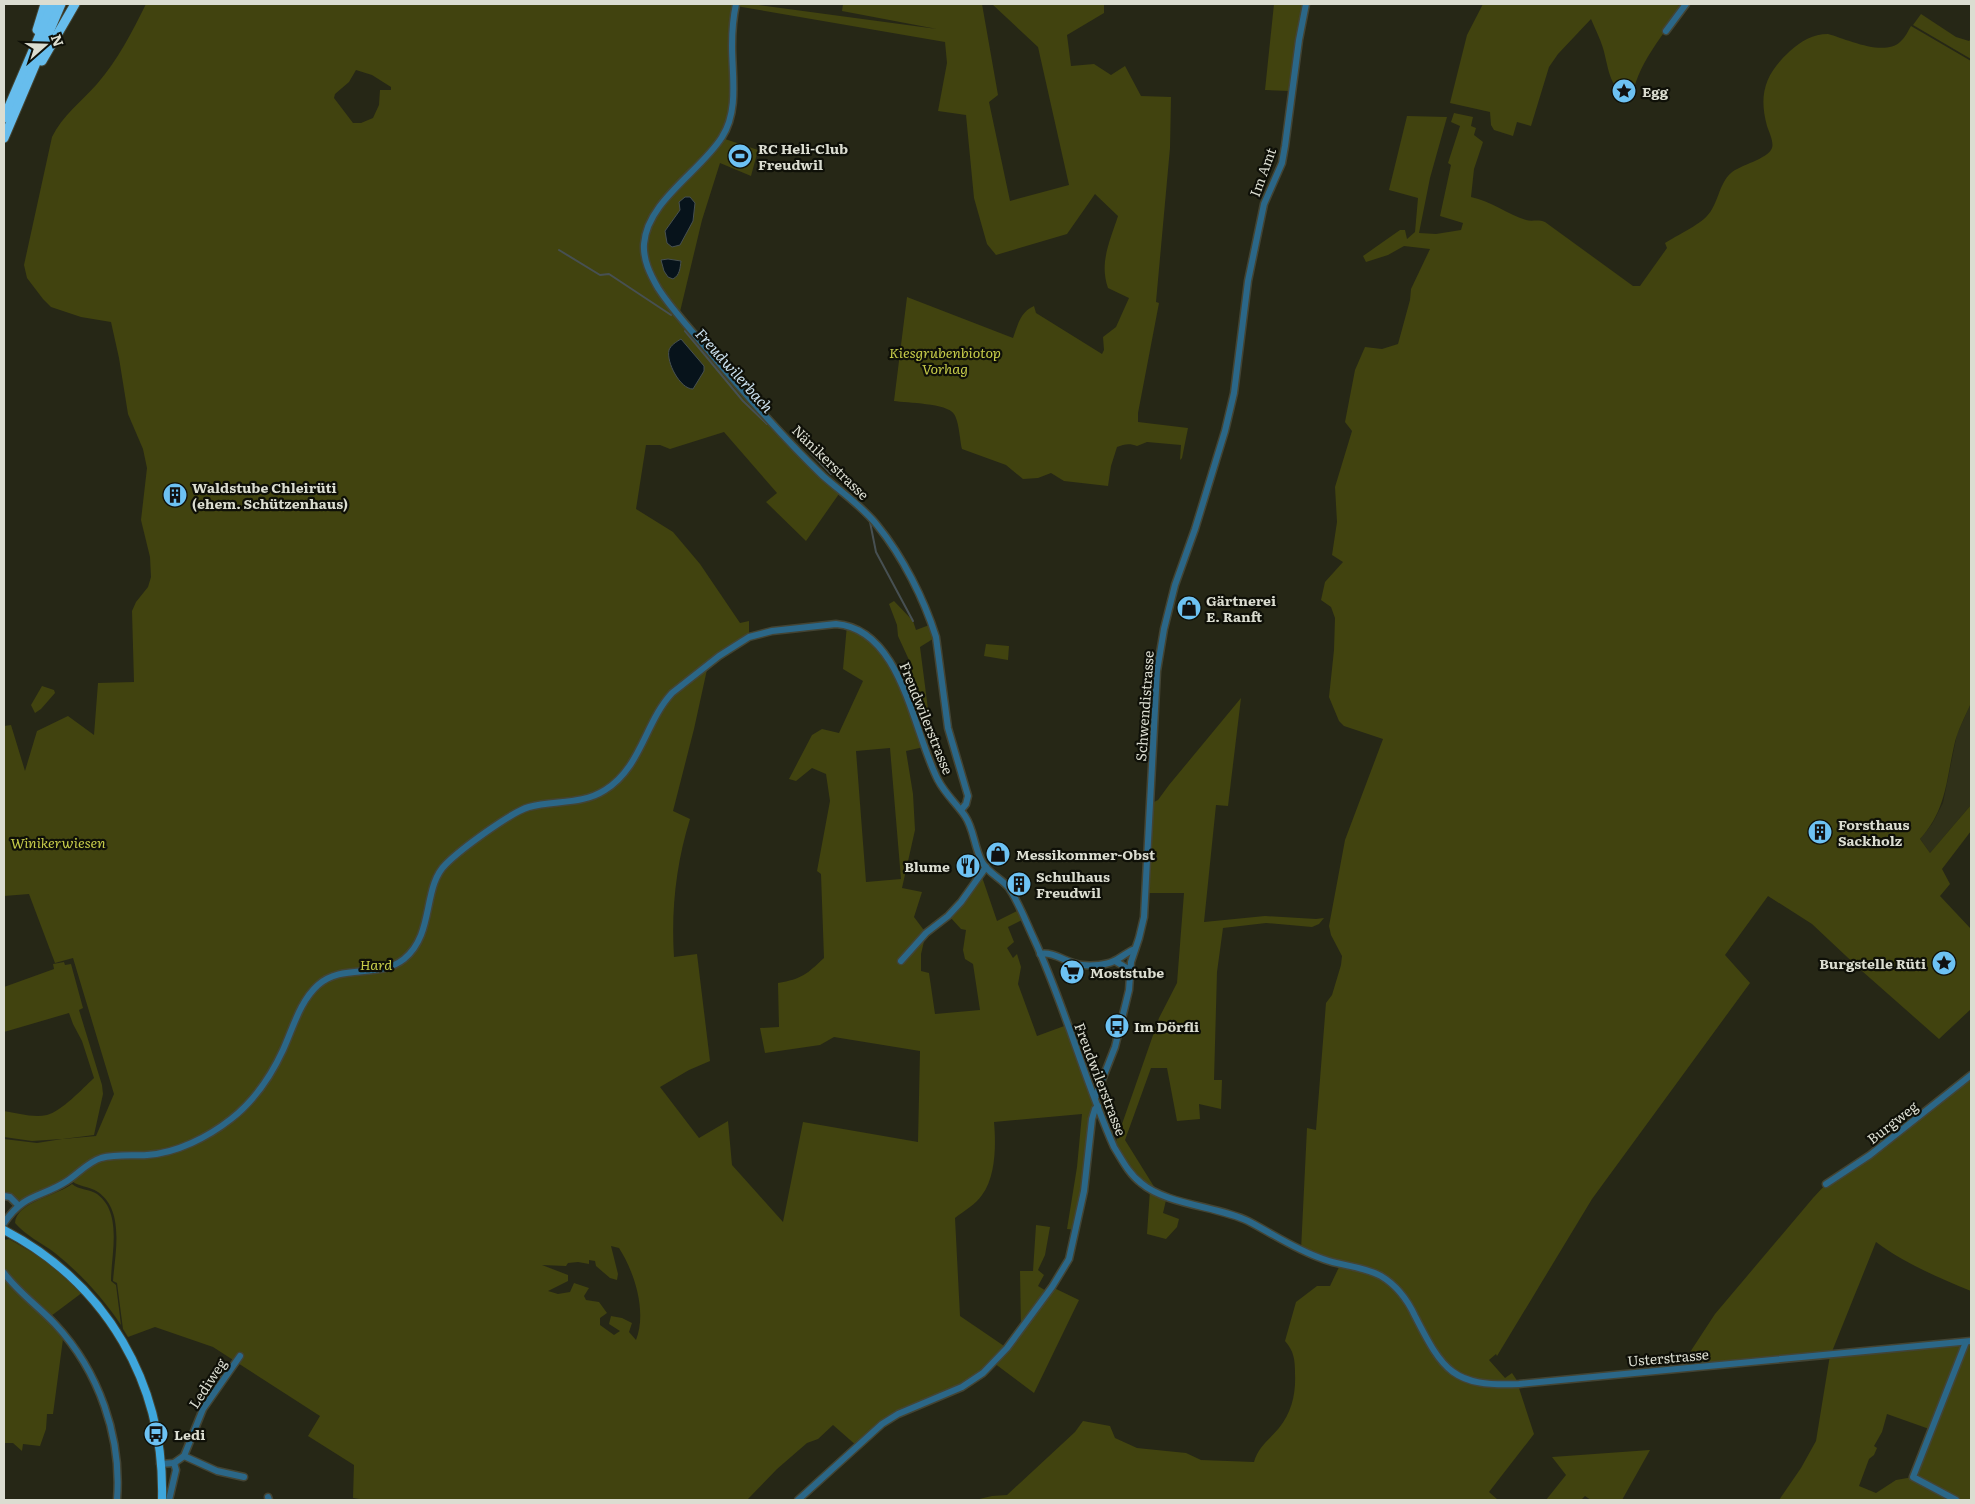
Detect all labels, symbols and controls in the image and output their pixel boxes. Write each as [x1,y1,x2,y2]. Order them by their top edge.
north arrow [20,20,70,70]
text: N [47,31,70,49]
place icon: Egg [1611,78,1637,104]
place label: Egg [1642,81,1669,101]
place label: RC Heli-Club Freudwil [758,138,848,174]
sports icon: RC Heli-Club Freudwil [727,143,753,169]
street label: Im Amt [1244,144,1280,199]
water label: Freudwilerbach [691,323,780,418]
park label: Kiesgrubenbiotop Vorhag [889,342,1001,378]
street label: Nänikerstrasse [788,420,874,504]
place label: Waldstube Chleirüti (ehem. Schützenhaus) [192,477,348,513]
building icon: Waldstube Chleirüti (ehem. Schützenhaus) [162,482,188,508]
place label: Gärtnerei E. Ranft [1206,590,1276,626]
shop icon: Gärtnerei E. Ranft [1176,595,1202,621]
street label: Schwendistrasse [1130,650,1158,762]
street label: Freudwilerstrasse [895,659,959,777]
place label: Forsthaus Sackholz [1838,814,1909,850]
building icon: Forsthaus Sackholz [1807,819,1833,845]
park label: Winikerwiesen [10,832,106,852]
shop icon: Messikommer-Obst [985,841,1011,867]
place label: Messikommer-Obst [1016,844,1156,864]
restaurant icon: Blume [955,853,981,879]
place label: Blume [904,856,950,876]
place label: Schulhaus Freudwil [1036,866,1110,902]
building icon: Schulhaus Freudwil [1006,871,1032,897]
place icon: Burgstelle Rüti [1931,950,1957,976]
place label: Burgstelle Rüti [1819,953,1926,973]
park label: Hard [360,954,392,974]
supermarket icon: Moststube [1059,959,1085,985]
place label: Moststube [1090,962,1164,982]
bus stop icon: Im Dörfli [1104,1013,1130,1039]
place label: Im Dörfli [1134,1016,1199,1036]
street label: Freudwilerstrasse [1070,1020,1132,1138]
street label: Burgweg [1862,1096,1922,1148]
street label: Usterstrasse [1626,1343,1710,1371]
street label: Lediweg [183,1354,231,1412]
bus stop icon: Ledi [143,1421,169,1447]
place label: Ledi [174,1424,205,1444]

